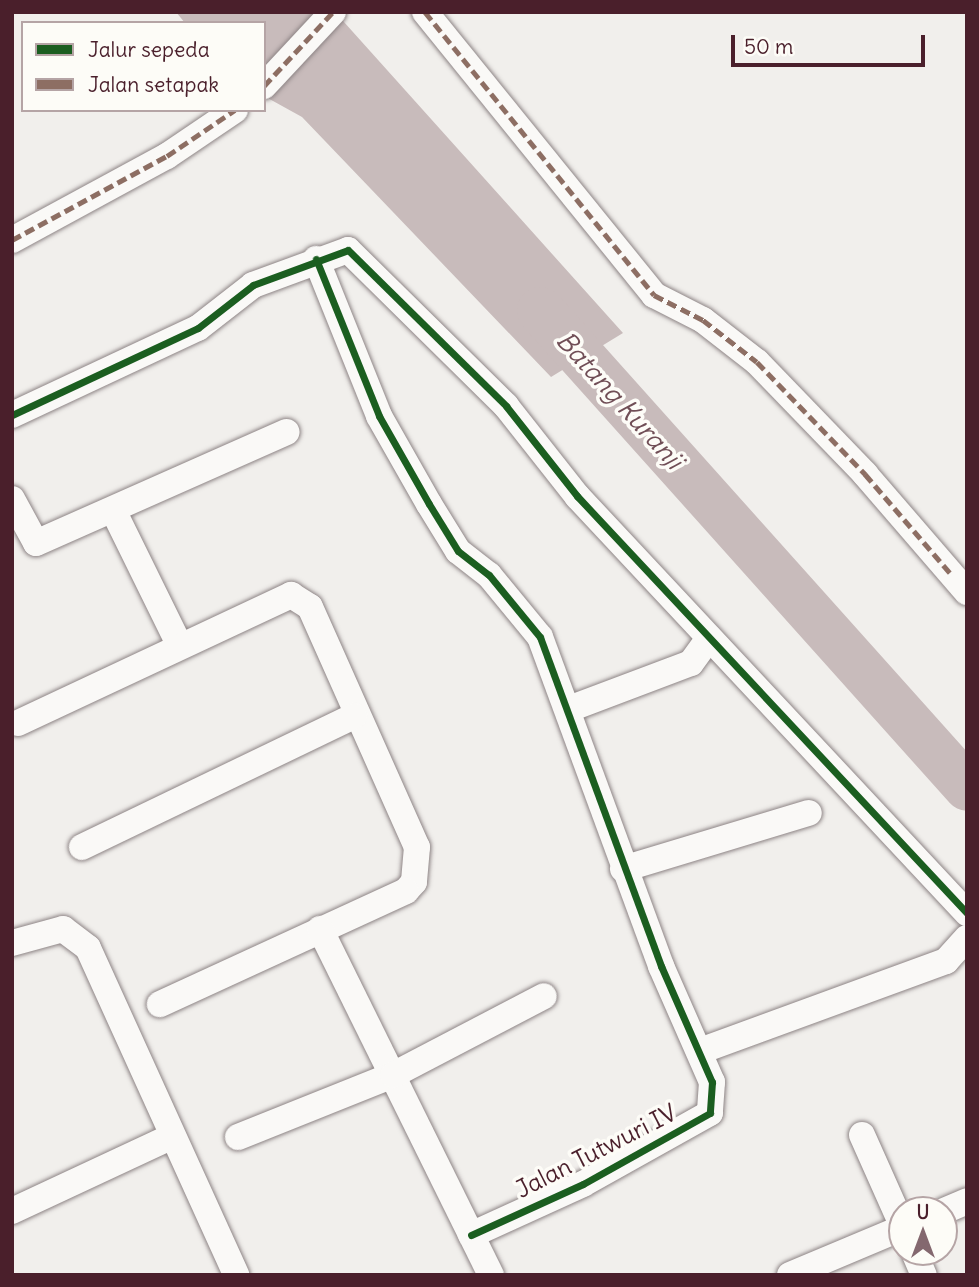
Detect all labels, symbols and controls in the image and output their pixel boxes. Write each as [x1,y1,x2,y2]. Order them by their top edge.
legend [21,21,266,112]
scale bar [734,21,928,65]
text: 50 m [744,33,793,60]
text: Jalur sepeda [88,36,210,63]
text: Jalan setapak [88,71,219,98]
water label: Batang Kuranji [550,325,690,475]
street label: Jalan Tutwuri IV [511,1098,681,1204]
north arrow [888,1196,958,1266]
text: U [917,1200,929,1224]

